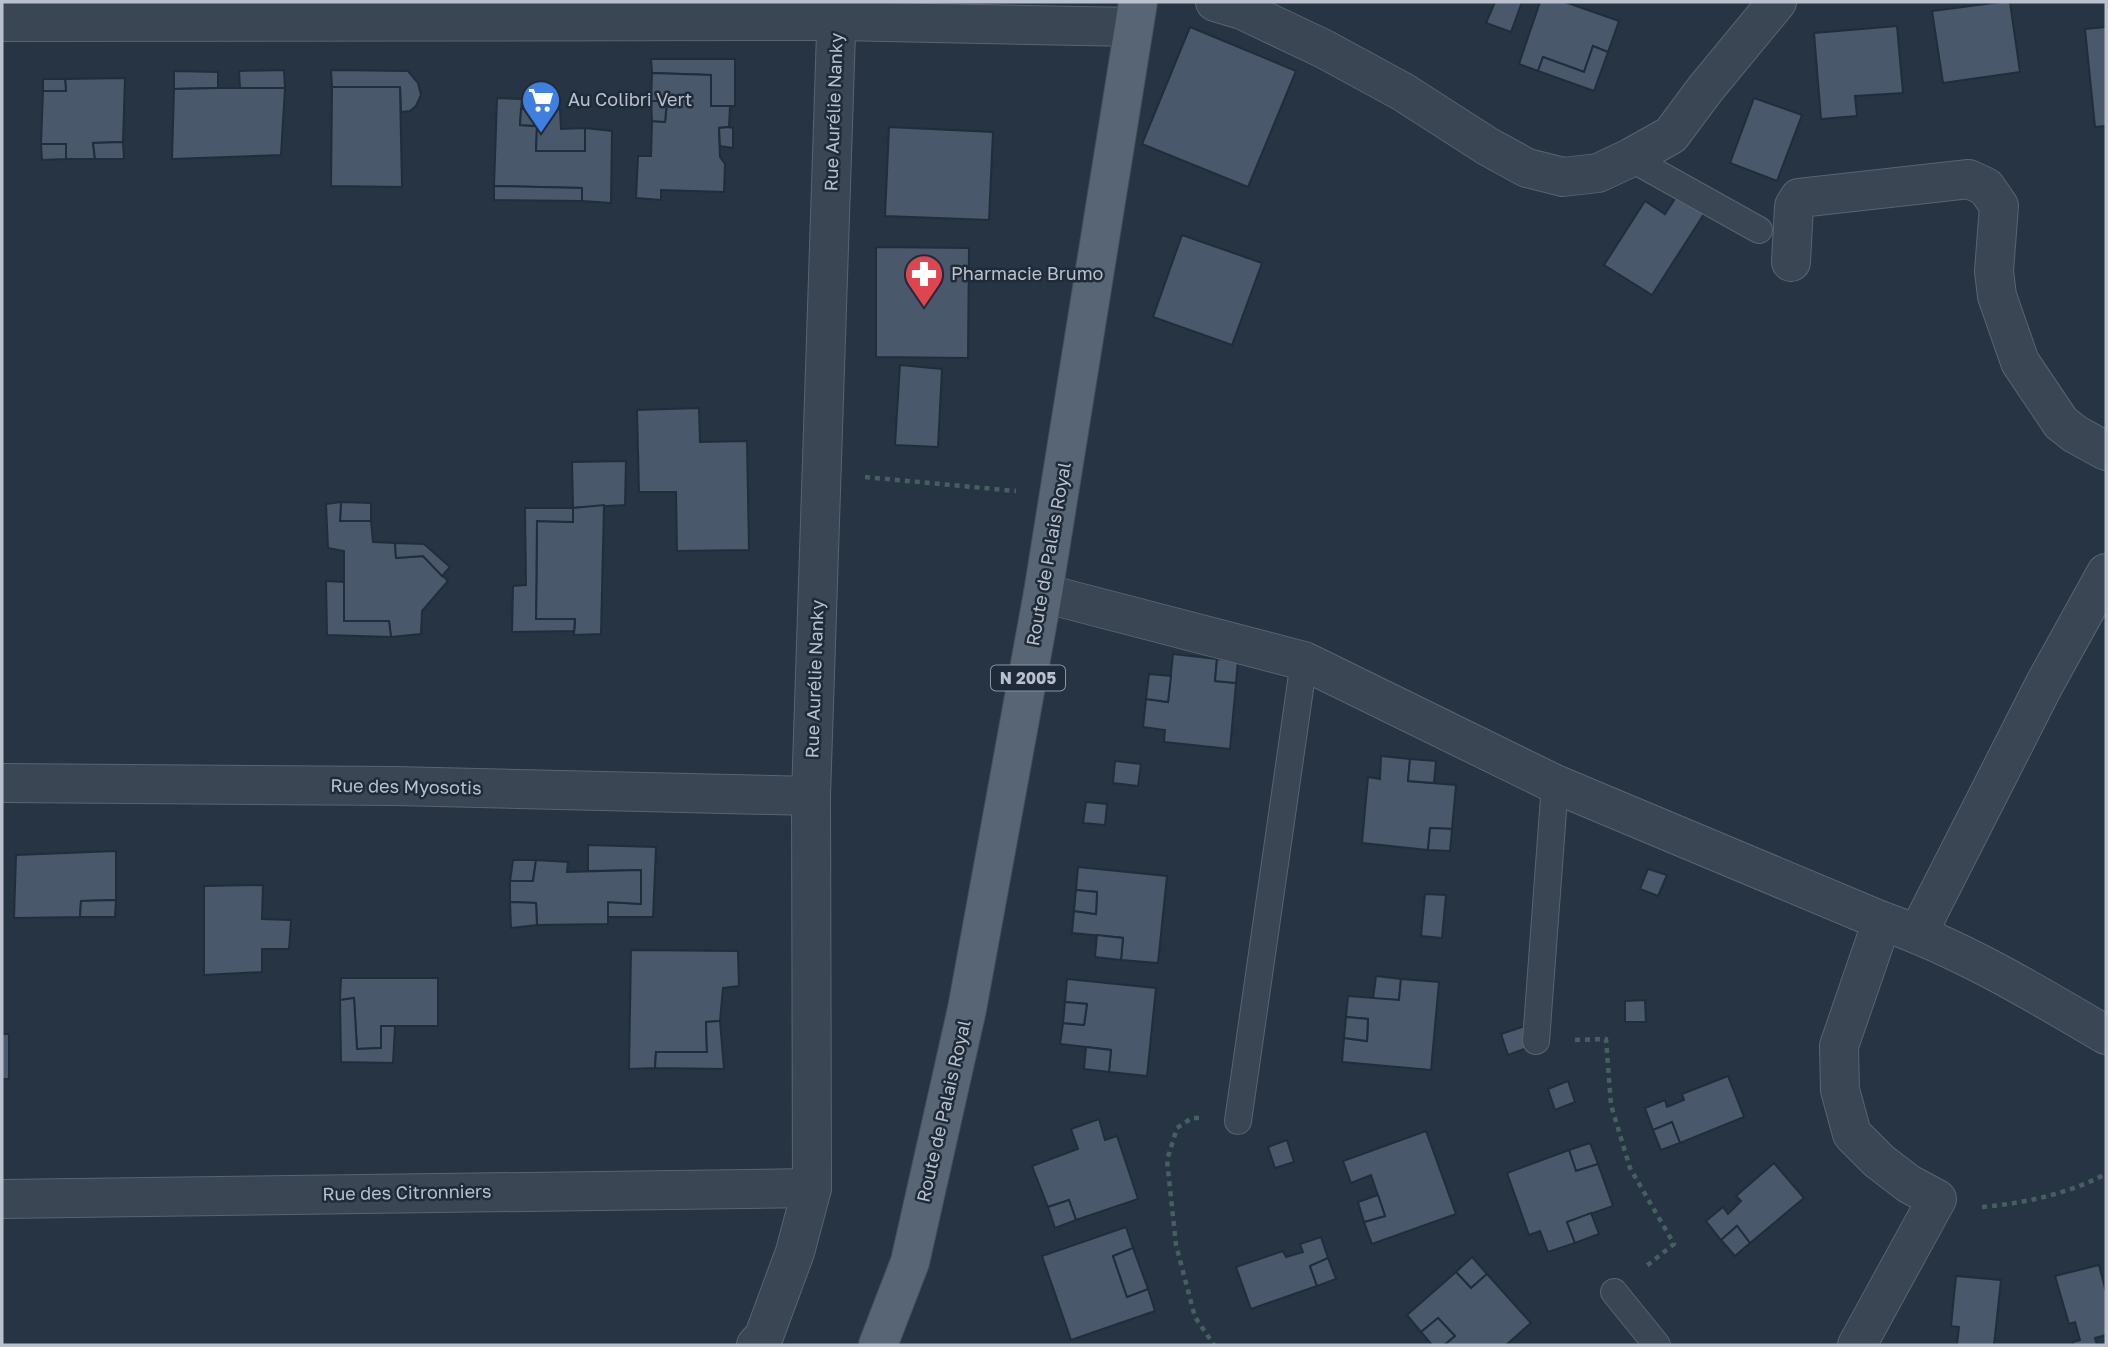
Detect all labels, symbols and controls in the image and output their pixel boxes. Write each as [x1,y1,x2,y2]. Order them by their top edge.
street label: Rue Aurélie Nanky [819,32,847,192]
supermarket icon: Au Colibri Vert [520,79,562,134]
place label: Au Colibri Vert [568,88,692,110]
pharmacy icon: Pharmacie Brumo [903,253,945,308]
place label: Pharmacie Brumo [951,262,1103,284]
street label: Route de Palais Royal [1021,460,1075,648]
street label: Rue Aurélie Nanky [800,599,828,759]
road number: N 2005 [991,666,1065,691]
street label: Rue des Myosotis [330,774,482,798]
street label: Route de Palais Royal [911,1017,975,1204]
street label: Rue des Citronniers [322,1180,492,1204]

